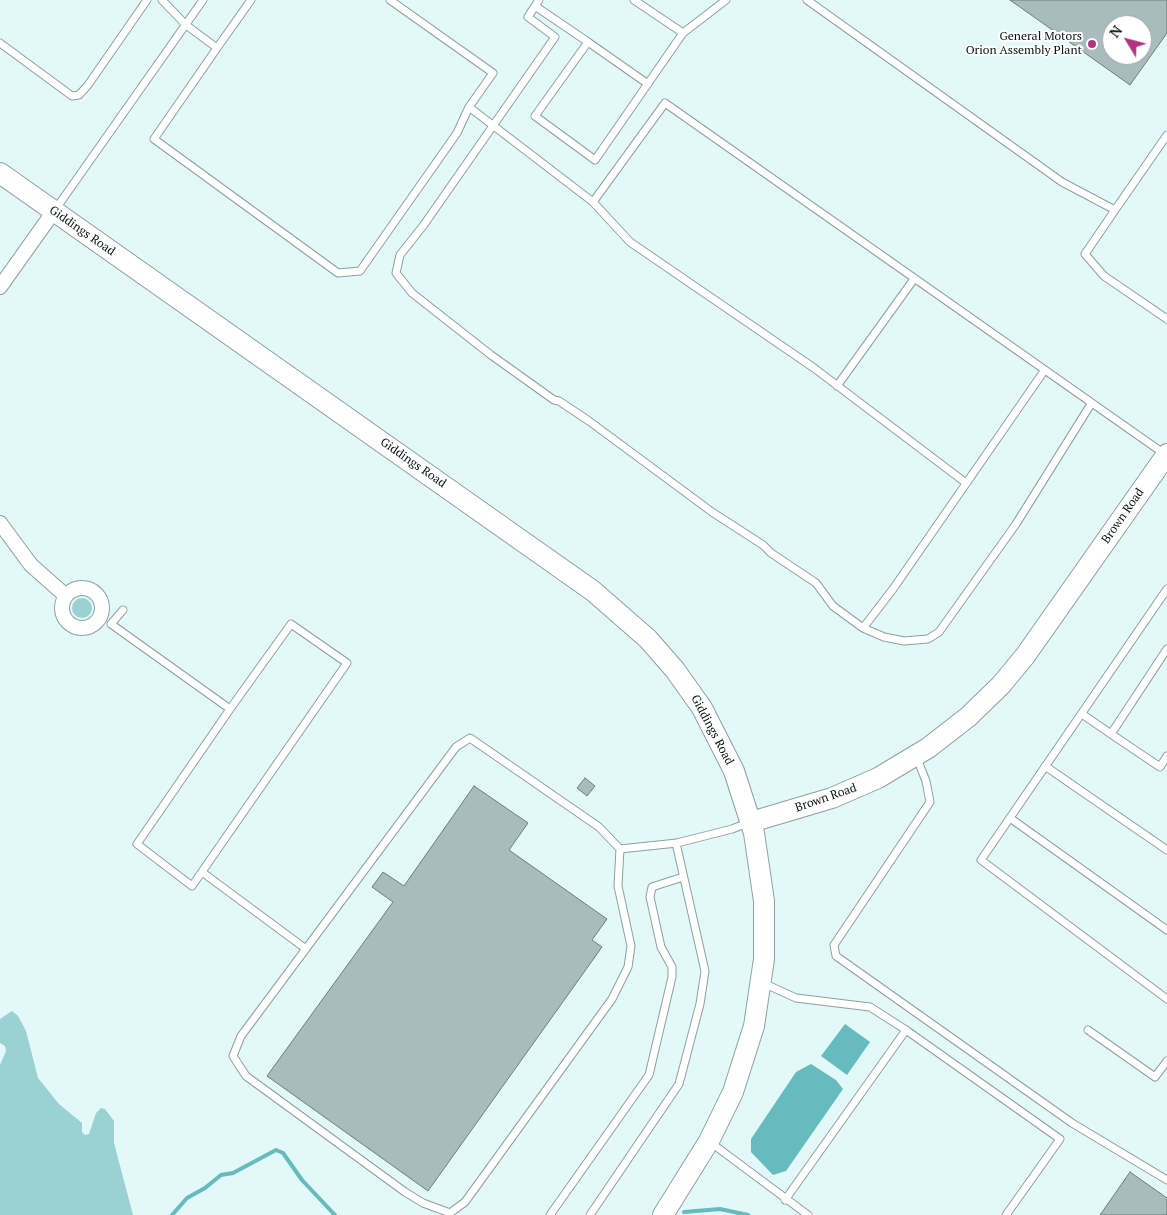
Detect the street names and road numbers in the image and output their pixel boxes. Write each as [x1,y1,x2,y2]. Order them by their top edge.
street label: Giddings Road [46,203,118,259]
street label: Giddings Road [377,435,449,491]
street label: Brown Road [1099,486,1147,546]
street label: Giddings Road [688,693,736,767]
street label: Brown Road [793,781,859,815]

